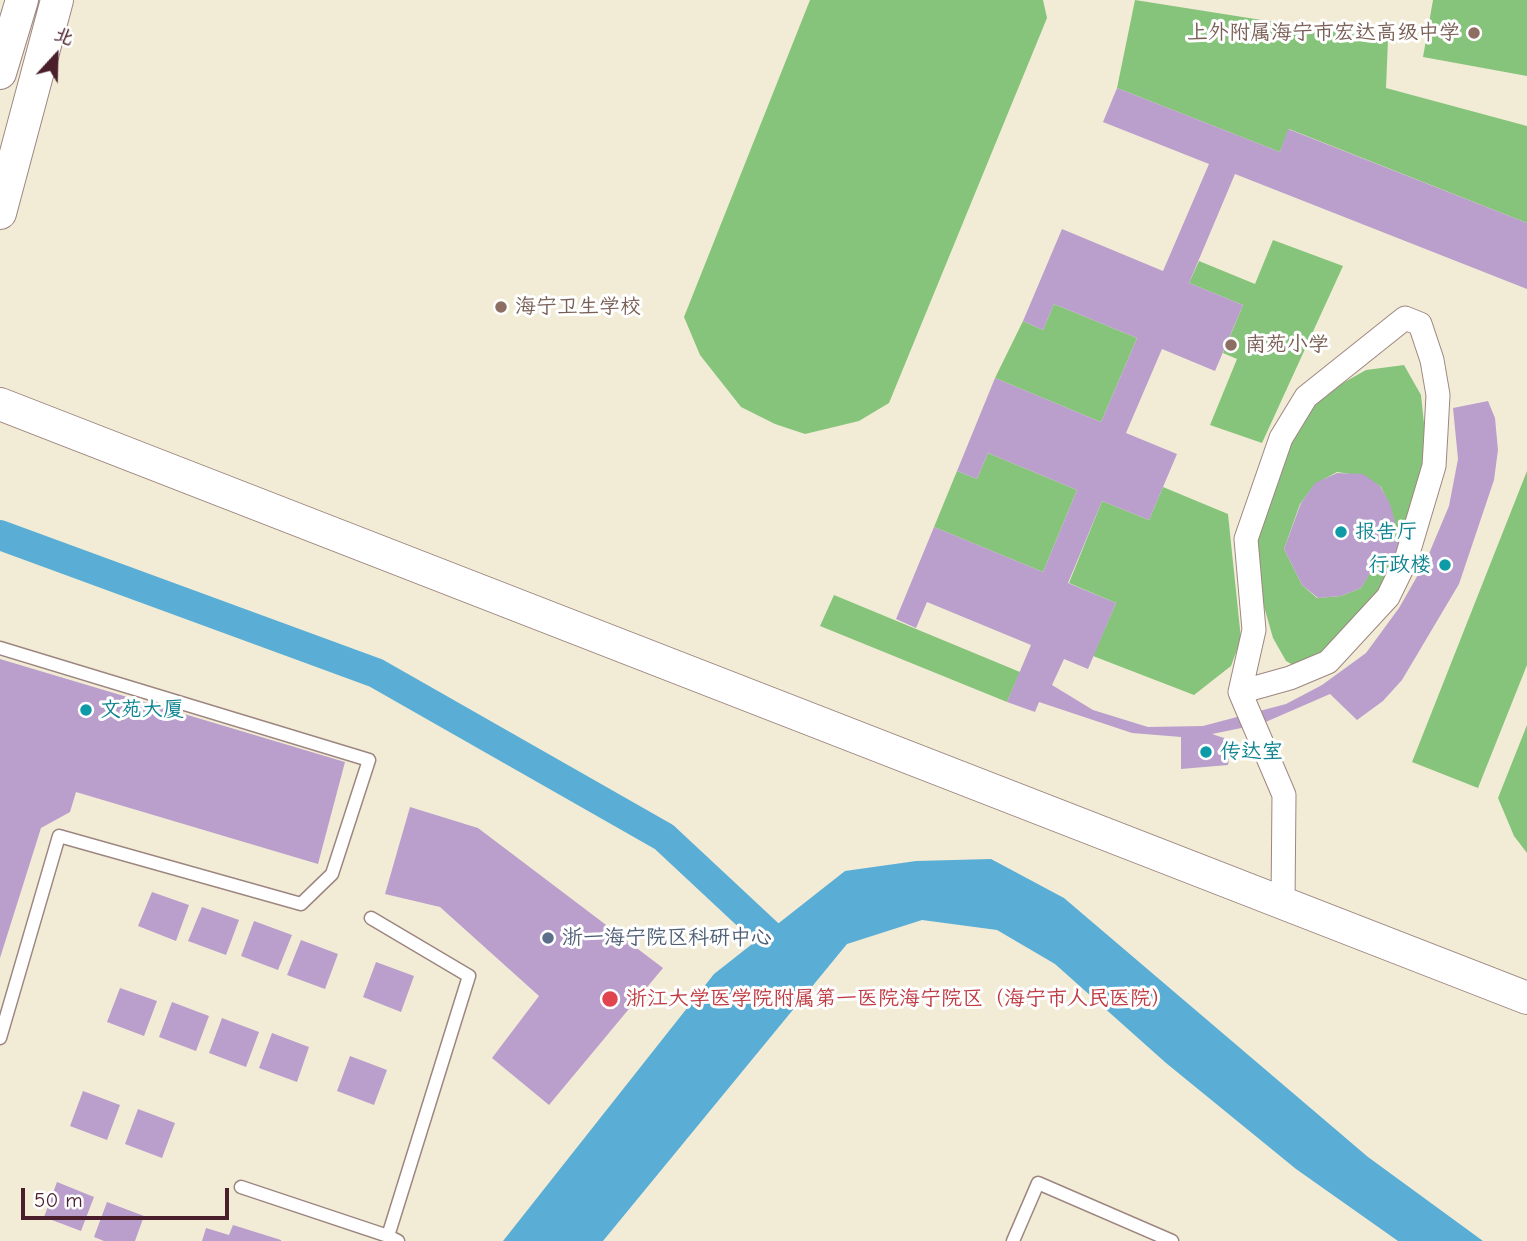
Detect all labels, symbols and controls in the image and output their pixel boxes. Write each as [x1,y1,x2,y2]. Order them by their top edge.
place label: 上外附属海宁市宏达高级中学 [1187,20,1460,46]
north arrow [21,21,91,91]
text: 北 [51,23,77,50]
marker: 上外附属海宁市宏达高级中学 [1466,25,1482,41]
place label: 海宁卫生学校 [515,294,641,320]
marker: 海宁卫生学校 [493,299,509,315]
place label: 南苑小学 [1245,332,1329,358]
marker: 南苑小学 [1223,337,1239,353]
place label: 报告厅 [1355,519,1418,545]
marker: 报告厅 [1333,524,1349,540]
place label: 行政楼 [1368,552,1431,578]
marker: 行政楼 [1437,557,1453,573]
place label: 文苑大厦 [100,697,184,723]
marker: 文苑大厦 [78,702,94,718]
place label: 传达室 [1220,739,1283,765]
marker: 传达室 [1198,744,1214,760]
place label: 浙一海宁院区科研中心 [562,925,772,951]
marker: 浙一海宁院区科研中心 [540,930,556,946]
place label: 浙江大学医学院附属第一医院海宁院区（海宁市人民医院） [626,986,1172,1012]
marker: 浙江大学医学院附属第一医院海宁院区（海宁市人民医院） [600,989,620,1009]
scale bar [24,1174,233,1218]
text: 50 m [34,1188,83,1212]

